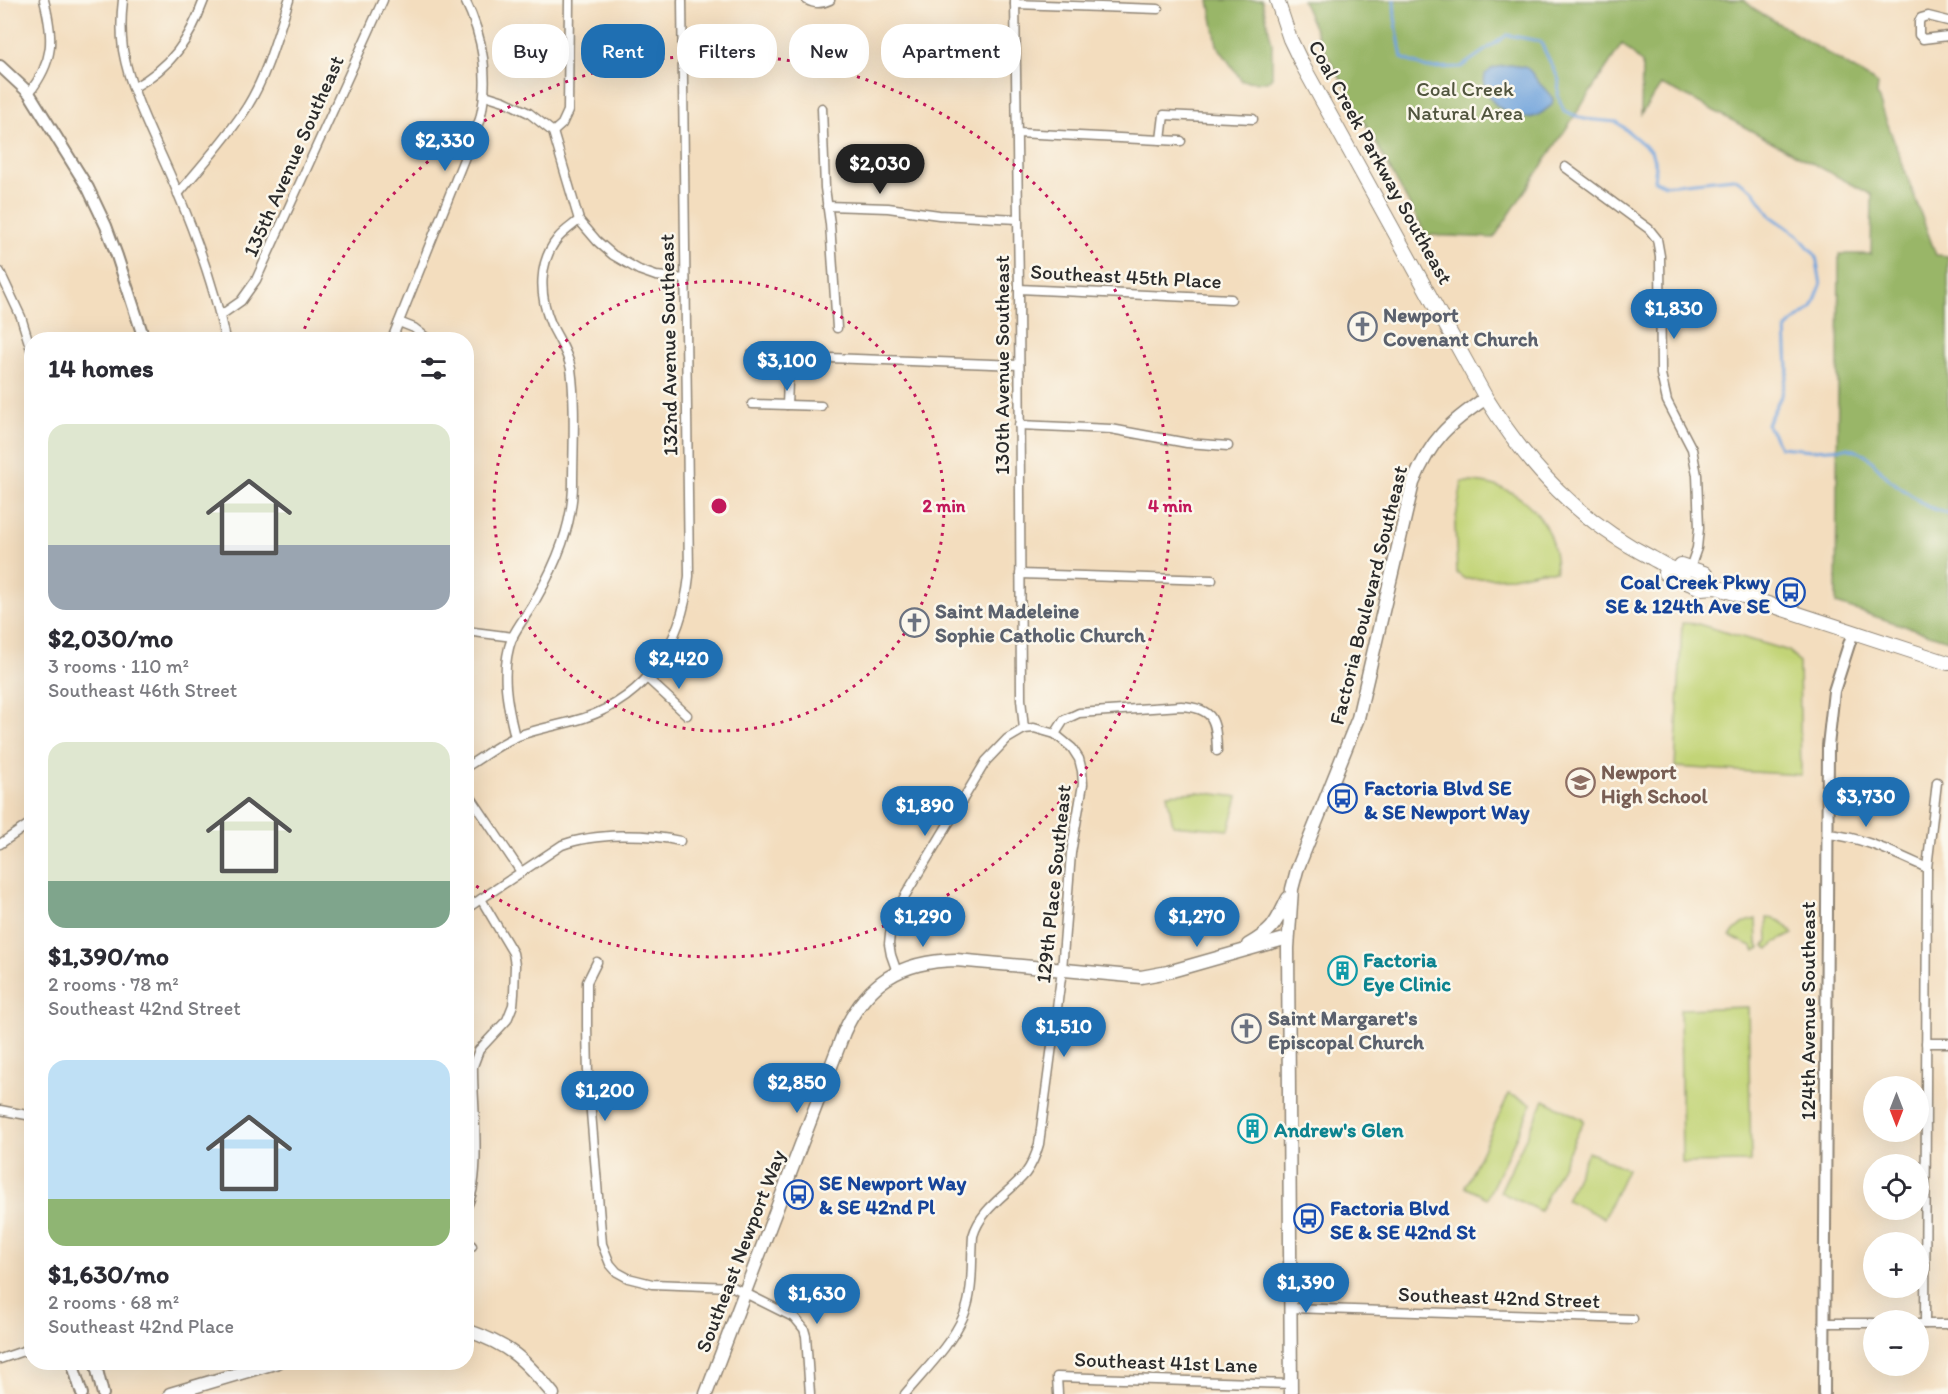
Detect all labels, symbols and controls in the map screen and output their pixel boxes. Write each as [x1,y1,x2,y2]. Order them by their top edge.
chip: Buy [492,24,569,78]
chip: Rent [581,24,665,78]
chip: Filters [677,24,777,78]
chip: New [789,24,869,78]
chip: Apartment [881,24,1021,78]
street label: Coal Creek Parkway Southeast [1303,36,1459,289]
street label: 135th Avenue Southeast [237,51,349,261]
park label: Coal Creek Natural Area [1407,76,1523,125]
pin: $2,330 [396,121,494,172]
text: $2,330 [415,128,475,152]
pin: $2,030 [831,144,929,195]
text: $2,030 [850,151,910,175]
street label: 132nd Avenue Southeast [654,233,682,456]
street label: 130th Avenue Southeast [989,255,1014,475]
street label: Southeast 45th Place [1030,259,1222,293]
pin: $1,830 [1625,289,1723,340]
text: $1,830 [1645,296,1703,320]
place label: Newport Covenant Church [1383,302,1539,351]
church icon: Newport Covenant Church [1346,310,1378,342]
pin: $3,100 [738,341,836,392]
text: $3,100 [757,348,817,372]
text: 14 homes [48,352,154,384]
icon: filters [417,352,450,385]
icon: home [195,463,303,571]
street label: Factoria Boulevard Southeast [1324,463,1412,727]
text: 2 min [923,495,966,517]
text: 4 min [1148,495,1193,517]
centre of rings [709,496,729,516]
place label: Coal Creek Pkwy SE & 124th Ave SE [1605,569,1771,618]
bus stop icon: Coal Creek Pkwy SE & 124th Ave SE [1775,577,1807,609]
place label: Saint Madeleine Sophie Catholic Church [935,598,1146,648]
church icon: Saint Madeleine Sophie Catholic Church [898,606,930,638]
text: $2,030/mo [48,622,173,654]
pin: $2,420 [630,639,728,690]
text: $2,420 [649,646,709,670]
text: 3 rooms · 110 m² [48,654,189,678]
text: Southeast 46th Street [48,678,237,702]
place label: Newport High School [1601,759,1709,809]
school or university icon: Newport High School [1564,767,1596,799]
place label: Factoria Blvd SE & SE Newport Way [1364,775,1530,825]
pin: $3,730 [1817,777,1915,828]
icon: home [195,781,303,889]
street label: 129th Place Southeast [1030,783,1076,985]
bus stop icon: Factoria Blvd SE & SE Newport Way [1327,783,1359,815]
text: $3,730 [1837,784,1895,808]
pin: $1,890 [876,786,974,837]
text: $1,890 [896,793,954,817]
pin: $1,290 [874,897,972,948]
pin: $1,270 [1148,897,1246,948]
street label: 124th Avenue Southeast [1795,901,1820,1121]
text: $1,290 [894,904,952,928]
text: $1,270 [1169,904,1225,928]
text: $1,390/mo [48,940,169,972]
place label: Factoria Eye Clinic [1363,947,1451,997]
building icon: Factoria Eye Clinic [1326,955,1358,987]
text: 2 rooms · 78 m² [48,972,179,996]
text: Southeast 42nd Street [48,996,241,1020]
place label: Saint Margaret's Episcopal Church [1268,1005,1425,1055]
pin: $1,510 [1015,1007,1113,1058]
church icon: Saint Margaret's Episcopal Church [1231,1013,1263,1045]
text: $1,510 [1036,1014,1092,1038]
pin: $2,850 [748,1063,846,1114]
text: $2,850 [767,1070,827,1094]
pin: $1,200 [556,1071,654,1122]
north arrow [1863,1076,1929,1142]
map controls [1863,1076,1929,1376]
text: $1,200 [575,1078,635,1102]
icon: home [195,1099,303,1207]
building icon: Andrew's Glen [1237,1113,1269,1145]
place label: Andrew's Glen [1273,1117,1404,1142]
street label: Southeast Newport Way [690,1146,790,1356]
button: locate [1863,1154,1929,1220]
place label: SE Newport Way & SE 42nd Pl [819,1170,966,1219]
bus stop icon: SE Newport Way & SE 42nd Pl [782,1178,814,1210]
place label: Factoria Blvd SE & SE 42nd St [1330,1195,1476,1244]
bus stop icon: Factoria Blvd SE & SE 42nd St [1293,1203,1325,1235]
button: + [1863,1232,1929,1298]
text: $1,630/mo [48,1258,169,1290]
pin: $1,390 [1257,1263,1355,1314]
text: $1,390 [1277,1270,1335,1294]
pin: $1,630 [768,1274,866,1325]
text: $1,630 [788,1281,846,1305]
street label: Southeast 42nd Street [1397,1281,1601,1313]
text: 2 rooms · 68 m² [48,1290,179,1314]
button: − [1863,1310,1929,1376]
text: Southeast 42nd Place [48,1314,234,1338]
street label: Southeast 41st Lane [1074,1346,1258,1378]

